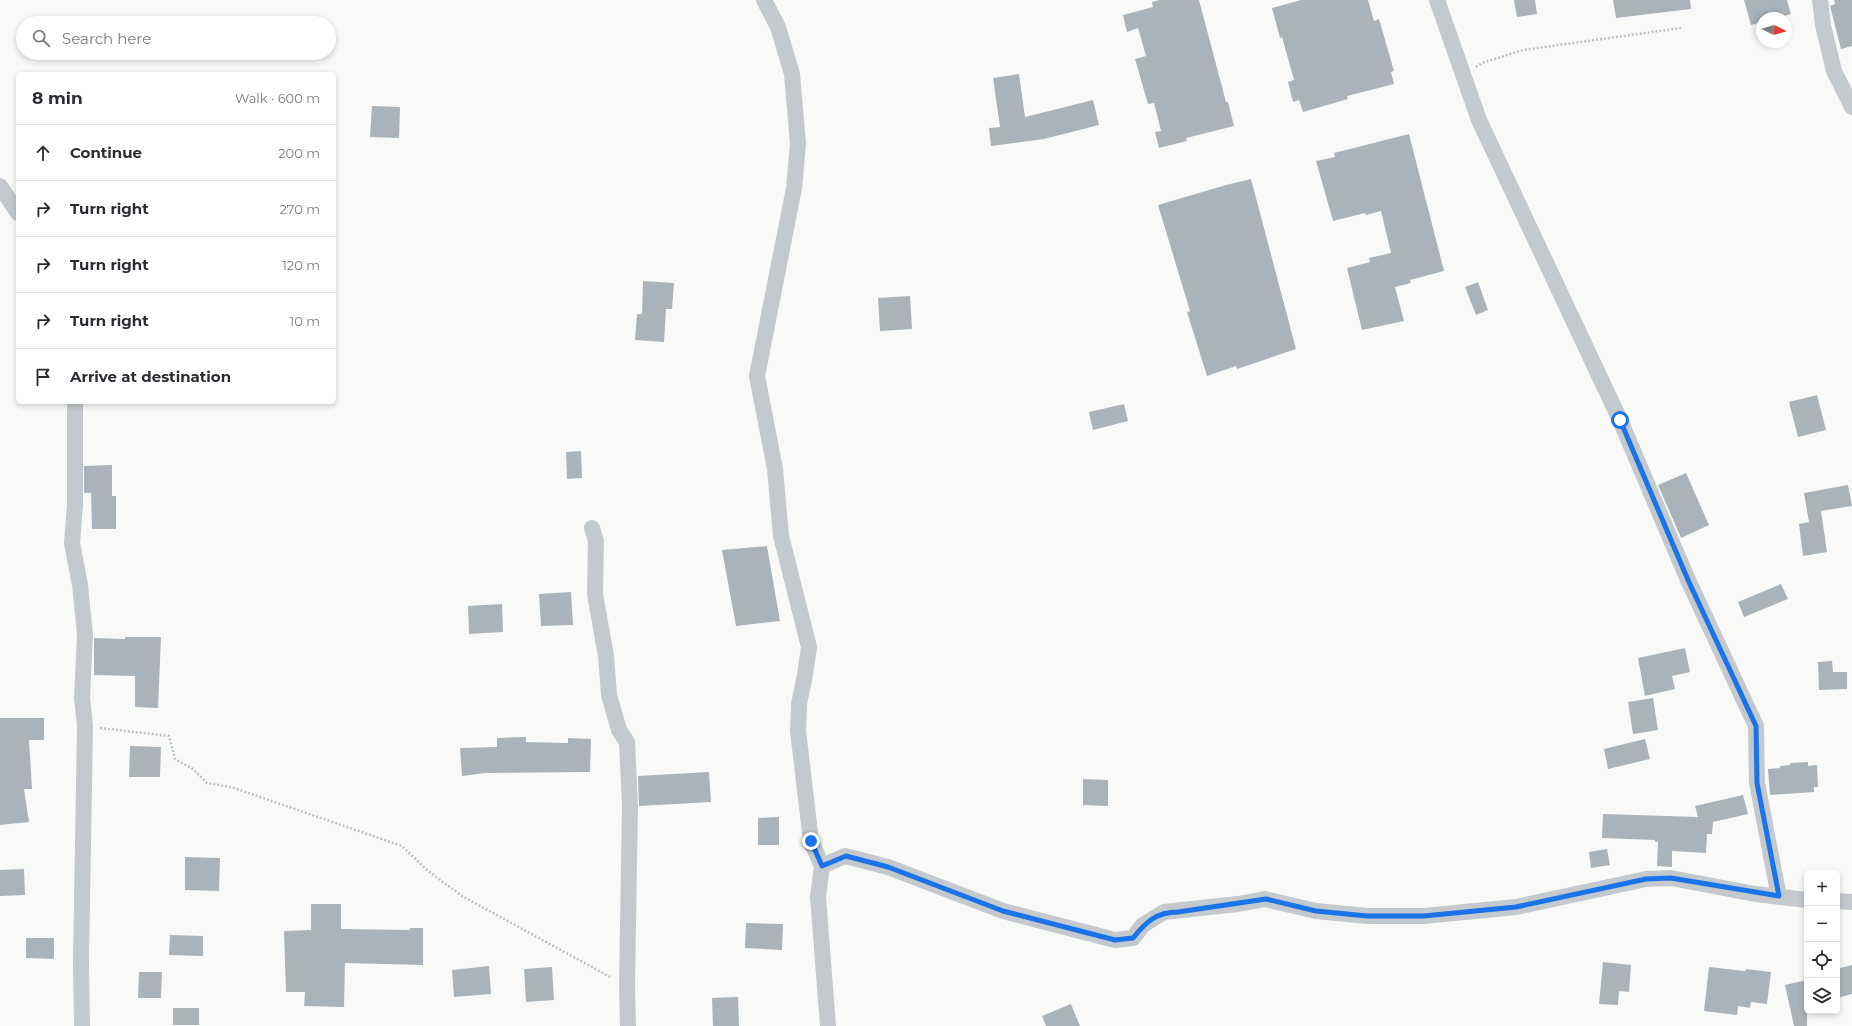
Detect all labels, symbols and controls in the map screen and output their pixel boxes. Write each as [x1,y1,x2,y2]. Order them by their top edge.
north arrow [1756,12,1792,48]
search box [16,16,336,60]
icon: search [30,27,52,49]
text: Search here [62,29,151,48]
text: 8 min [32,88,83,108]
text: Walk · 600 m [235,90,320,106]
icon: ahead [32,142,54,164]
text: Continue [70,143,142,162]
text: 200 m [278,145,320,161]
icon: right [32,198,54,220]
text: Turn right [70,199,149,218]
text: 270 m [279,201,320,217]
icon: right [32,254,54,276]
text: Turn right [70,255,149,274]
text: 120 m [282,257,320,273]
icon: right [32,310,54,332]
text: Turn right [70,311,149,330]
text: 10 m [290,313,320,329]
icon: arrive [32,366,54,388]
text: Arrive at destination [70,367,231,386]
route start [1611,411,1629,429]
route end [802,832,820,850]
map controls [1804,870,1840,1014]
button: + [1804,870,1840,906]
button: − [1804,906,1840,942]
button: locate [1804,942,1840,978]
button: layers [1804,978,1840,1014]

